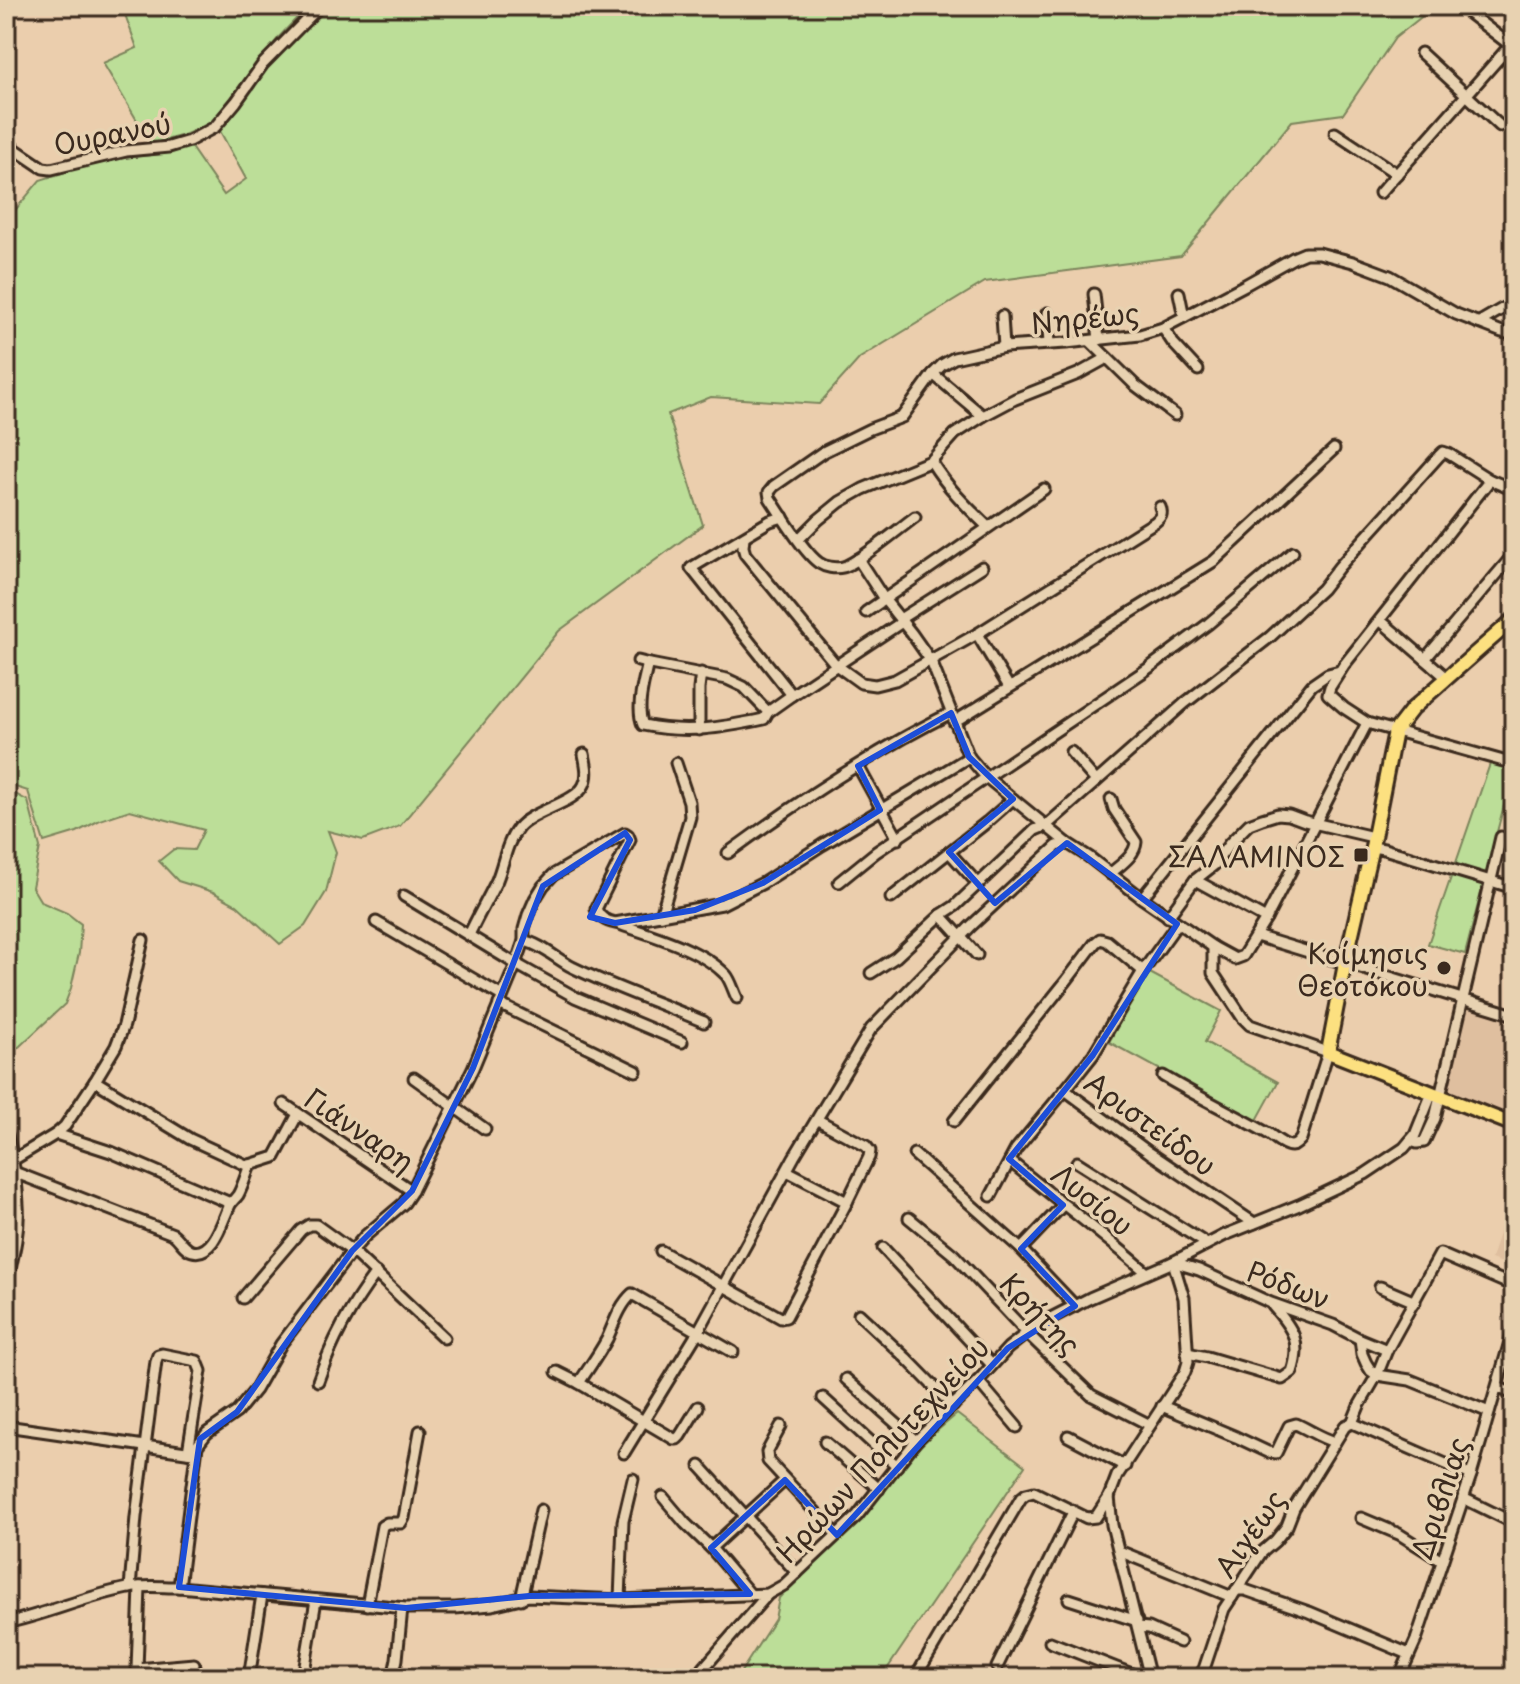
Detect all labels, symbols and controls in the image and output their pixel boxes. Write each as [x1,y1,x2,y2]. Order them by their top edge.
street label: Ουρανού [50,101,174,165]
street label: Νηρέως [1029,290,1141,344]
place label: ΣΑΛΑΜΙΝΟΣ [1168,834,1345,877]
marker: ΣΑΛΑΜΙΝΟΣ [1352,846,1370,864]
place label: Κοίμησις Θεοτόκου [1297,931,1428,1006]
marker: Κοίμησις Θεοτόκου [1435,959,1453,977]
street label: Αριστείδου [1076,1061,1226,1185]
street label: Γιάνναρη [296,1076,424,1182]
street label: Λυσίου [1043,1153,1143,1245]
street label: Ρόδων [1241,1249,1337,1319]
street label: Κρήτης [991,1262,1091,1364]
street label: Ηρώων Πολυτεχνείου [765,1326,999,1572]
street label: Δριβλιας [1399,1431,1479,1565]
street label: Αιγέως [1203,1480,1295,1586]

